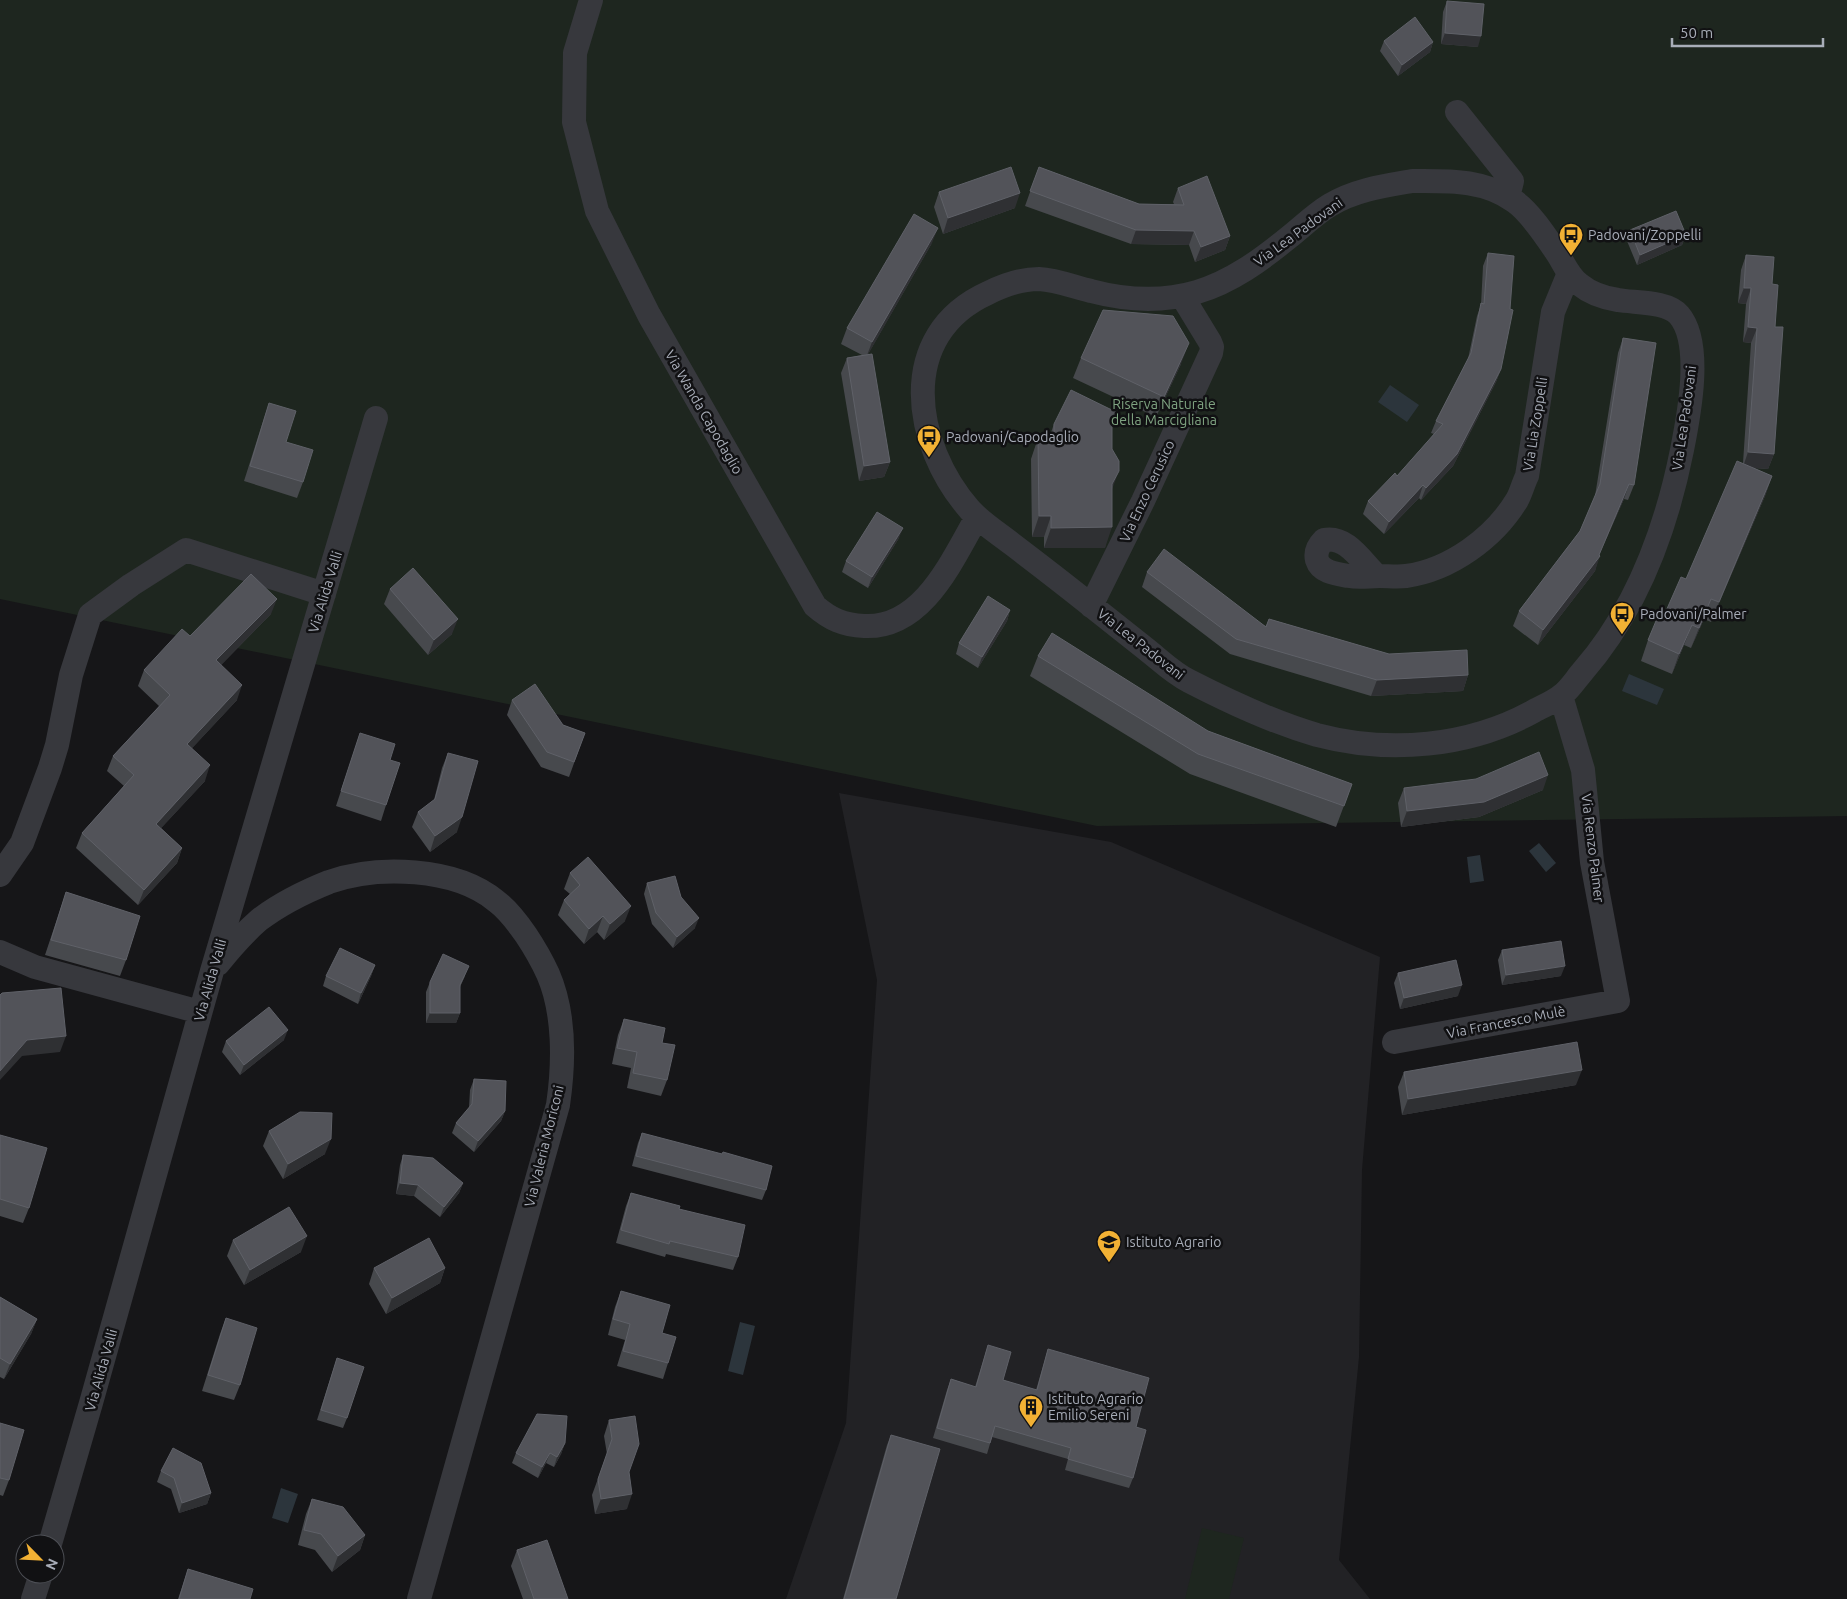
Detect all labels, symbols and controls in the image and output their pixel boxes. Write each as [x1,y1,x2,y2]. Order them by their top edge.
scale bar [1672,15,1823,47]
text: 50 m [1680,24,1713,41]
street label: Via Lea Padovani [1251,194,1345,270]
bus stop icon: Padovani/Zoppelli [1558,222,1584,256]
place label: Padovani/Zoppelli [1588,227,1701,243]
street label: Via Wanda Capodaglio [662,347,746,477]
street label: Via Lea Padovani [1669,365,1699,471]
street label: Via Lia Zoppelli [1520,376,1550,472]
park label: Riserva Naturale della Marcigliana [1111,396,1217,428]
bus stop icon: Padovani/Capodaglio [916,424,942,458]
place label: Padovani/Capodaglio [946,429,1079,445]
street label: Via Enzo Cerusico [1116,438,1178,544]
street label: Via Alida Valli [305,549,345,635]
bus stop icon: Padovani/Palmer [1609,601,1635,635]
street label: Via Lea Padovani [1094,605,1188,683]
place label: Padovani/Palmer [1640,606,1747,622]
street label: Via Renzo Palmer [1578,793,1608,904]
street label: Via Alida Valli [191,937,229,1023]
street label: Via Francesco Mulè [1445,1003,1567,1041]
street label: Via Valeria Moriconi [521,1084,567,1208]
school or university icon: Istituto Agrario [1096,1229,1122,1263]
place label: Istituto Agrario [1126,1234,1221,1250]
street label: Via Alida Valli [82,1327,120,1413]
place label: Istituto Agrario Emilio Sereni [1048,1391,1143,1423]
building icon: Istituto Agrario Emilio Sereni [1018,1394,1044,1428]
north arrow [15,1534,65,1584]
text: N [42,1556,61,1572]

